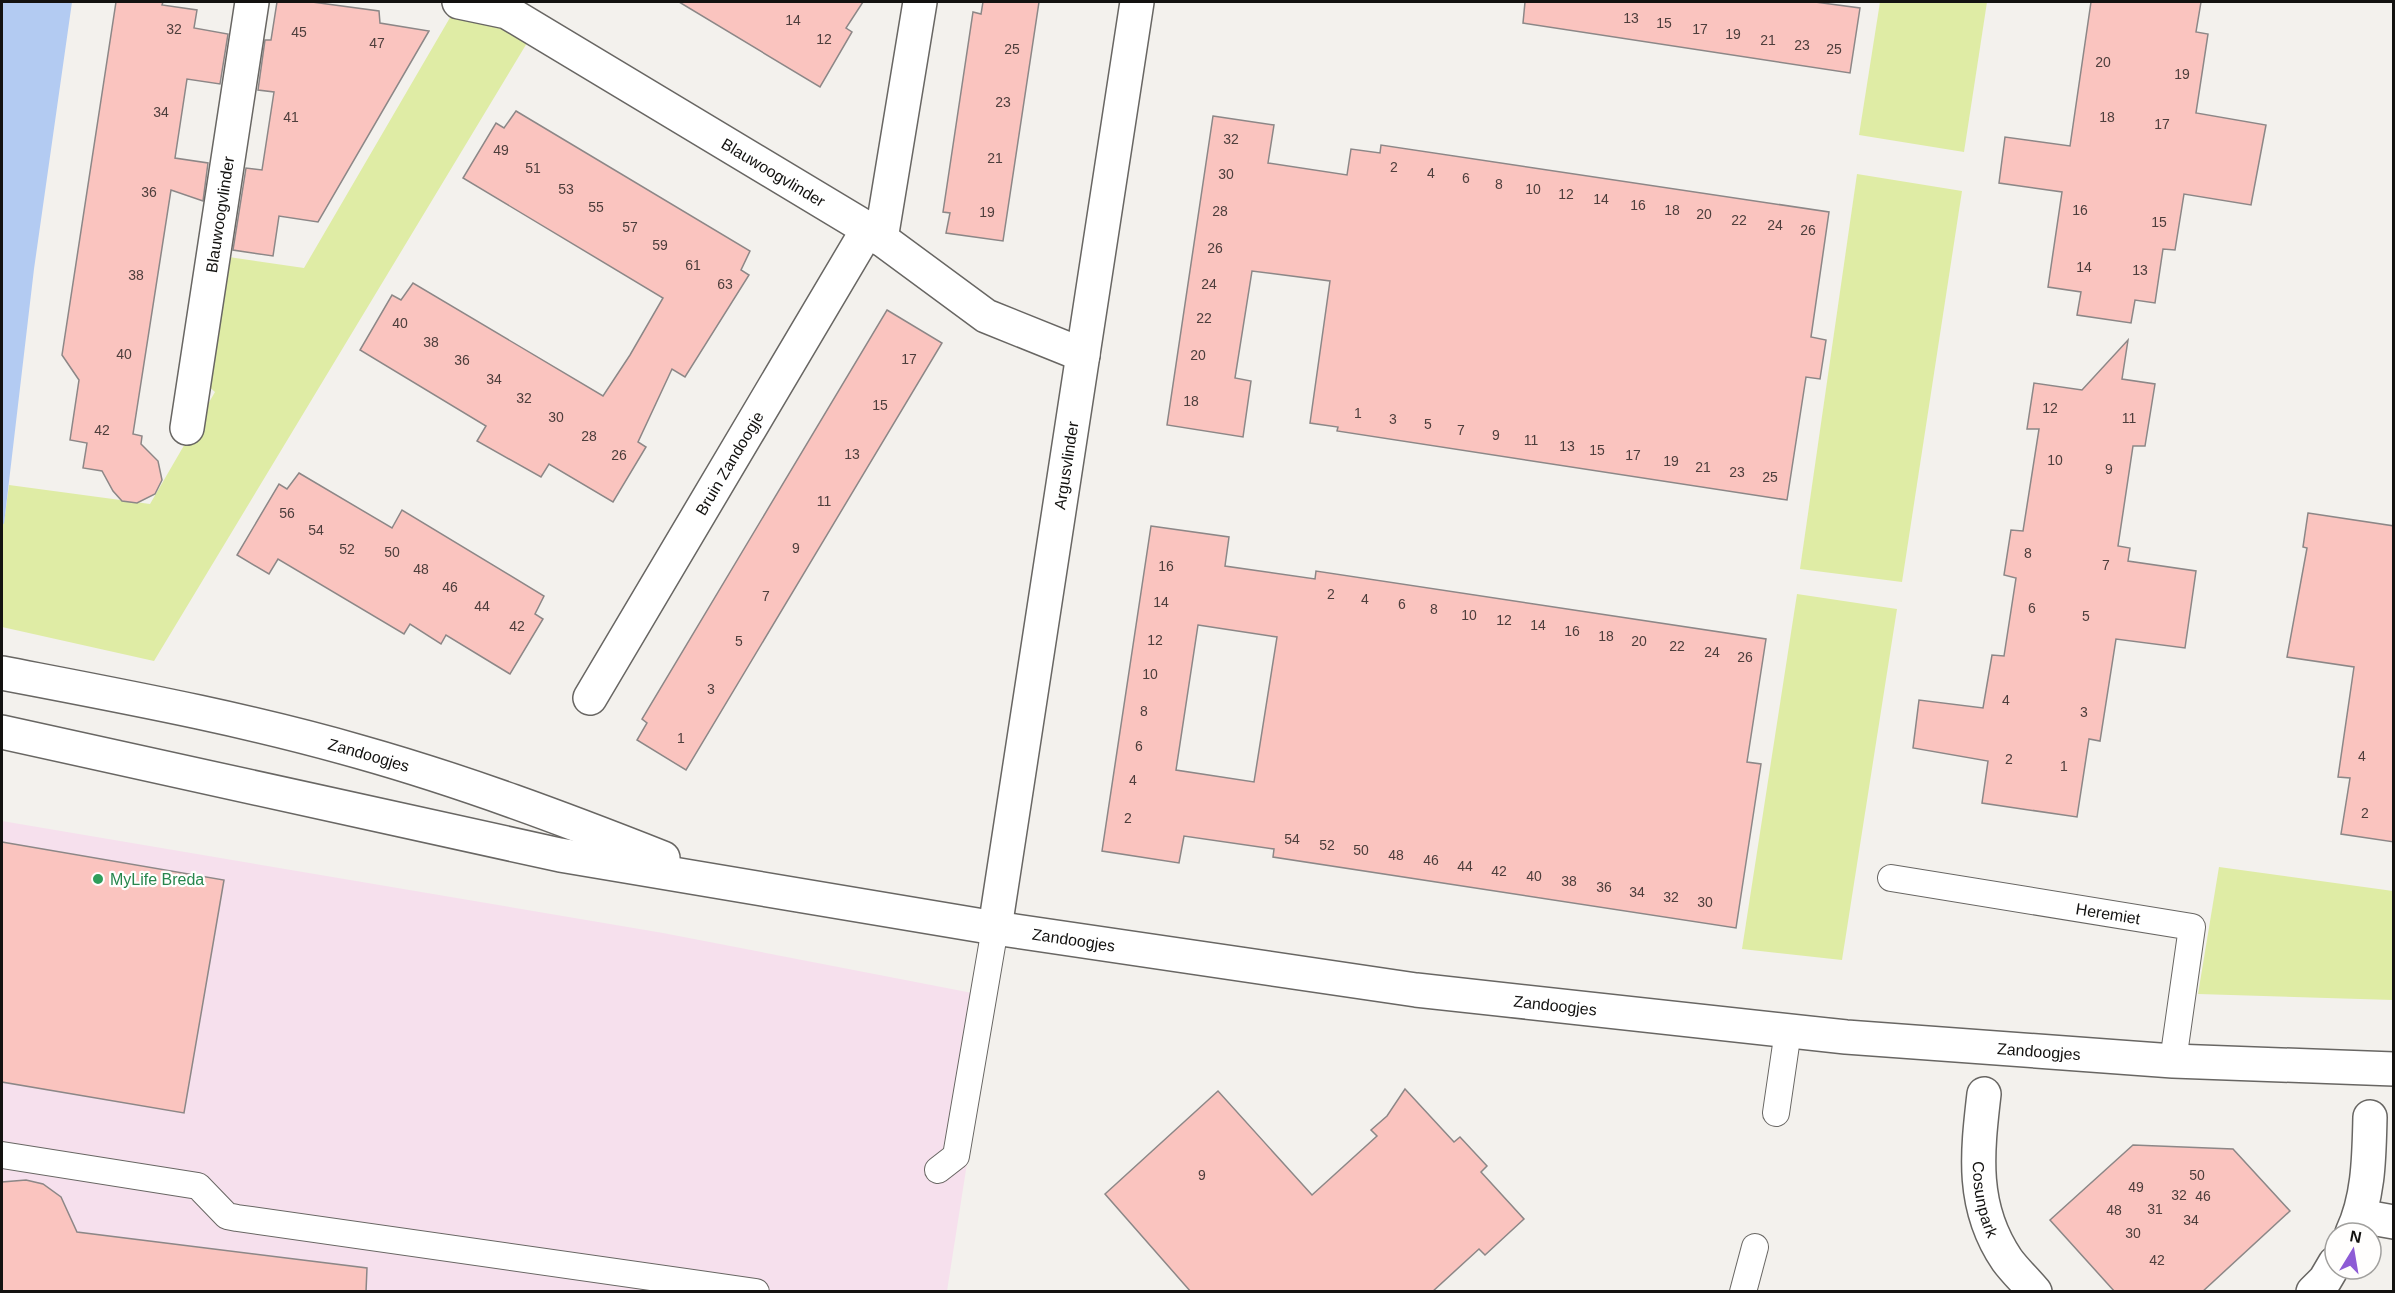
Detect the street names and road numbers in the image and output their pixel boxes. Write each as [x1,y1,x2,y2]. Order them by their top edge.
street label: Blauwoogvlinder [719,135,829,211]
street label: Blauwoogvlinder [203,155,237,274]
street label: Bruin Zandoogje [692,408,767,518]
street label: Argusvlinder [1051,420,1082,511]
street label: Zandoogjes [326,736,411,775]
street label: Heremiet [2075,900,2142,928]
street label: Zandoogjes [1031,926,1116,955]
street label: Zandoogjes [1513,993,1598,1019]
street label: Zandoogjes [1997,1040,2081,1063]
street label: Cosunpark [1970,1161,2001,1241]

